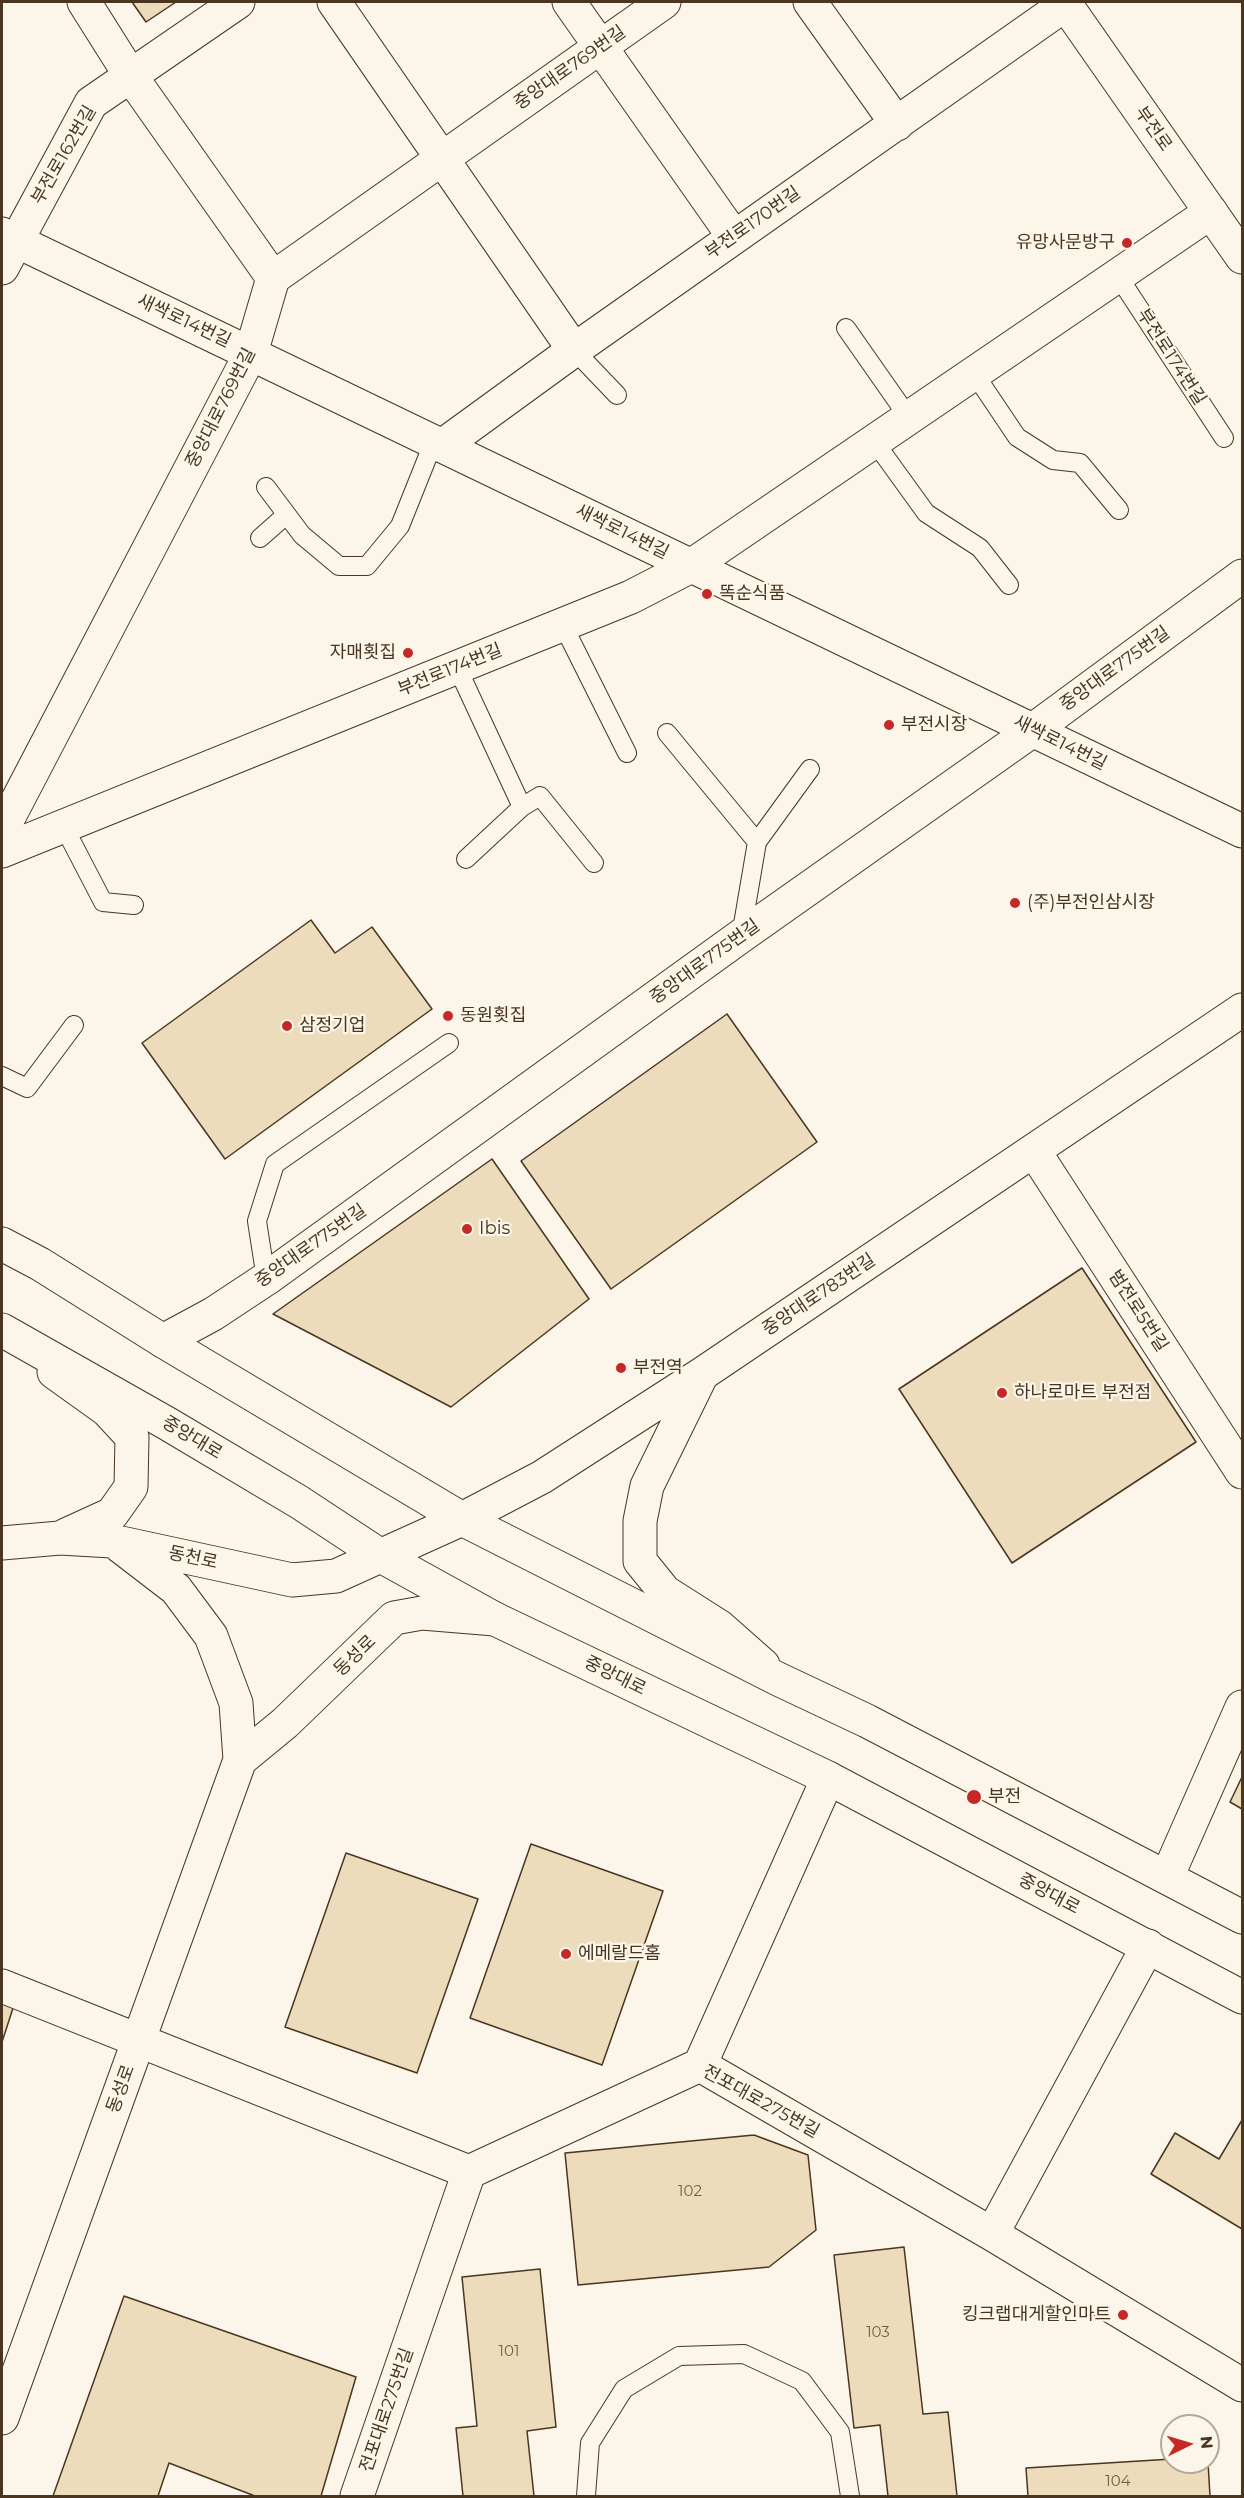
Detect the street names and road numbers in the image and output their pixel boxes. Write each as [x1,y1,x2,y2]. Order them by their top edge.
street label: 중앙대로769번길 [510,21,630,115]
street label: 부전로162번길 [27,102,101,208]
street label: 부전로 [1130,102,1176,156]
street label: 부전로170번길 [701,182,805,264]
street label: 새싹로14번길 [134,290,234,352]
street label: 부전로174번길 [1132,305,1210,409]
street label: 중앙대로769번길 [182,345,260,471]
street label: 새싹로14번길 [572,500,672,564]
street label: 중앙대로775번길 [1056,622,1174,716]
street label: 부전로174번길 [395,639,505,701]
street label: 새싹로14번길 [1010,711,1110,775]
street label: 중앙대로775번길 [646,915,764,1009]
street label: 중앙대로775번길 [251,1200,371,1292]
street label: 중앙대로783번길 [759,1249,879,1341]
street label: 범전로5번길 [1104,1266,1172,1356]
street label: 중앙대로 [158,1412,226,1464]
street label: 동천로 [166,1542,220,1574]
street label: 동성로 [330,1631,380,1681]
street label: 중앙대로 [580,1652,650,1700]
street label: 중앙대로 [1015,1869,1083,1919]
street label: 전포대로275번길 [699,2061,823,2143]
street label: 동성로 [102,2062,140,2116]
street label: 전포대로275번길 [356,2345,418,2475]

